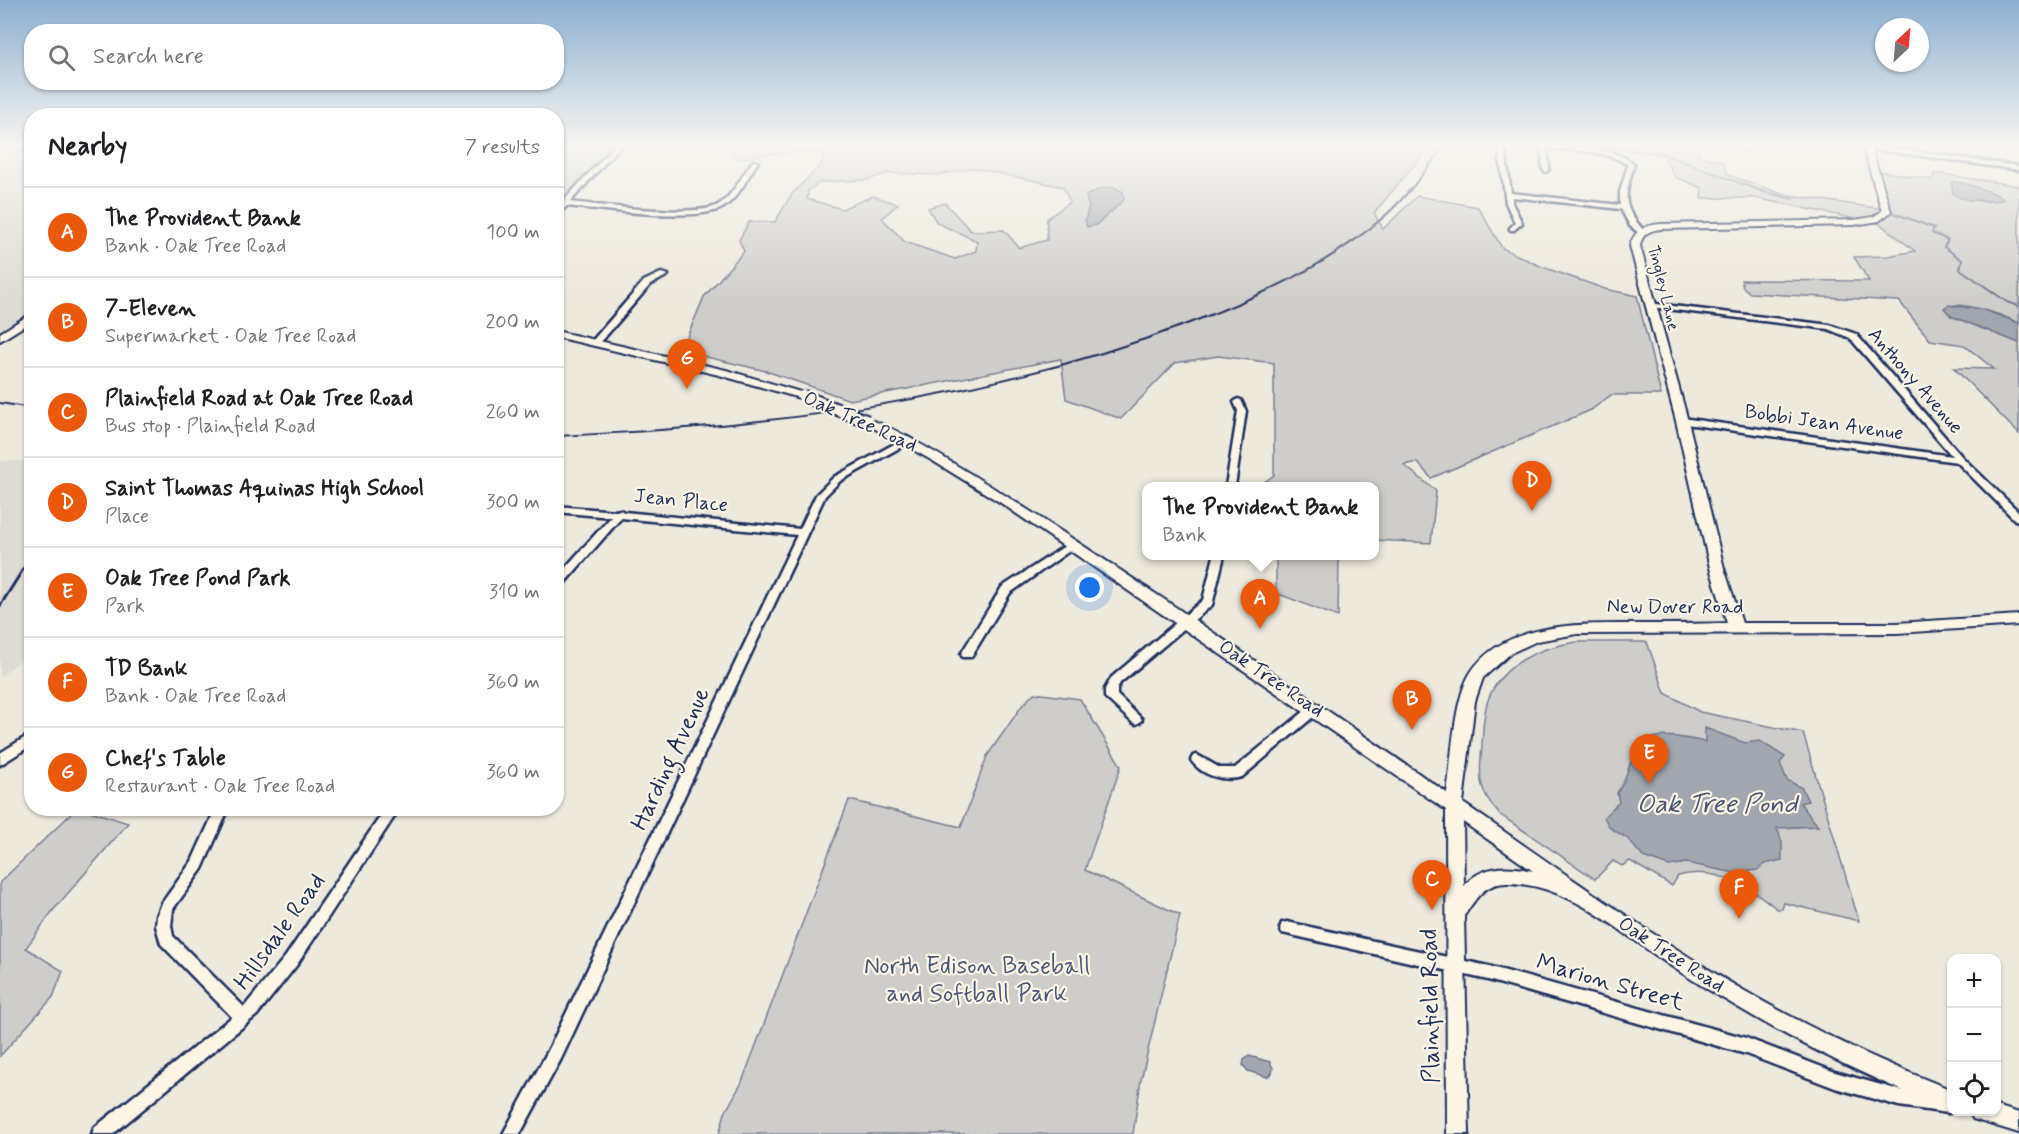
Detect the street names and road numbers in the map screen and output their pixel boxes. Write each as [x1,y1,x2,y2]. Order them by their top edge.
street label: Tingley Lane [1641,243,1684,333]
street label: Anthony Avenue [1861,322,1969,440]
street label: Oak Tree Road [799,385,921,459]
street label: Bobbi Jean Avenue [1743,399,1905,447]
street label: Jean Place [633,483,729,519]
street label: New Dover Road [1607,594,1743,621]
street label: Oak Tree Road [1213,634,1329,724]
street label: Harding Avenue [624,682,720,837]
street label: Hillsdale Road [227,867,333,997]
street label: Oak Tree Road [1613,911,1729,999]
street label: Plainfield Road [1414,928,1448,1084]
street label: Marion Street [1533,947,1687,1019]

